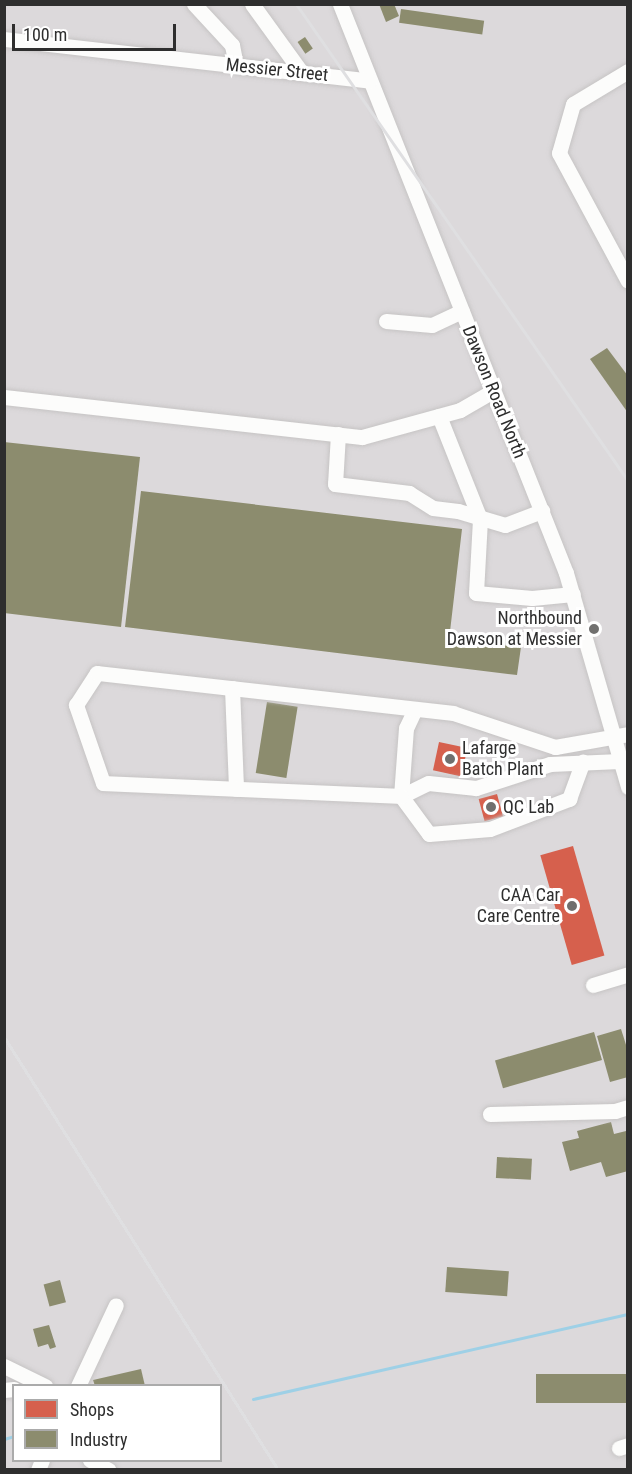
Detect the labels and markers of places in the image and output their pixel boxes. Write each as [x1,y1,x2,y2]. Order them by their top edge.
place label: Northbound Dawson at Messier [447,608,582,650]
marker: Northbound Dawson at Messier [587,622,601,636]
place label: Lafarge Batch Plant [462,738,544,780]
marker: Lafarge Batch Plant [443,752,457,766]
place label: QC Lab [503,796,554,818]
marker: QC Lab [484,800,498,814]
place label: CAA Car Care Centre [477,885,560,928]
marker: CAA Car Care Centre [565,899,579,913]

